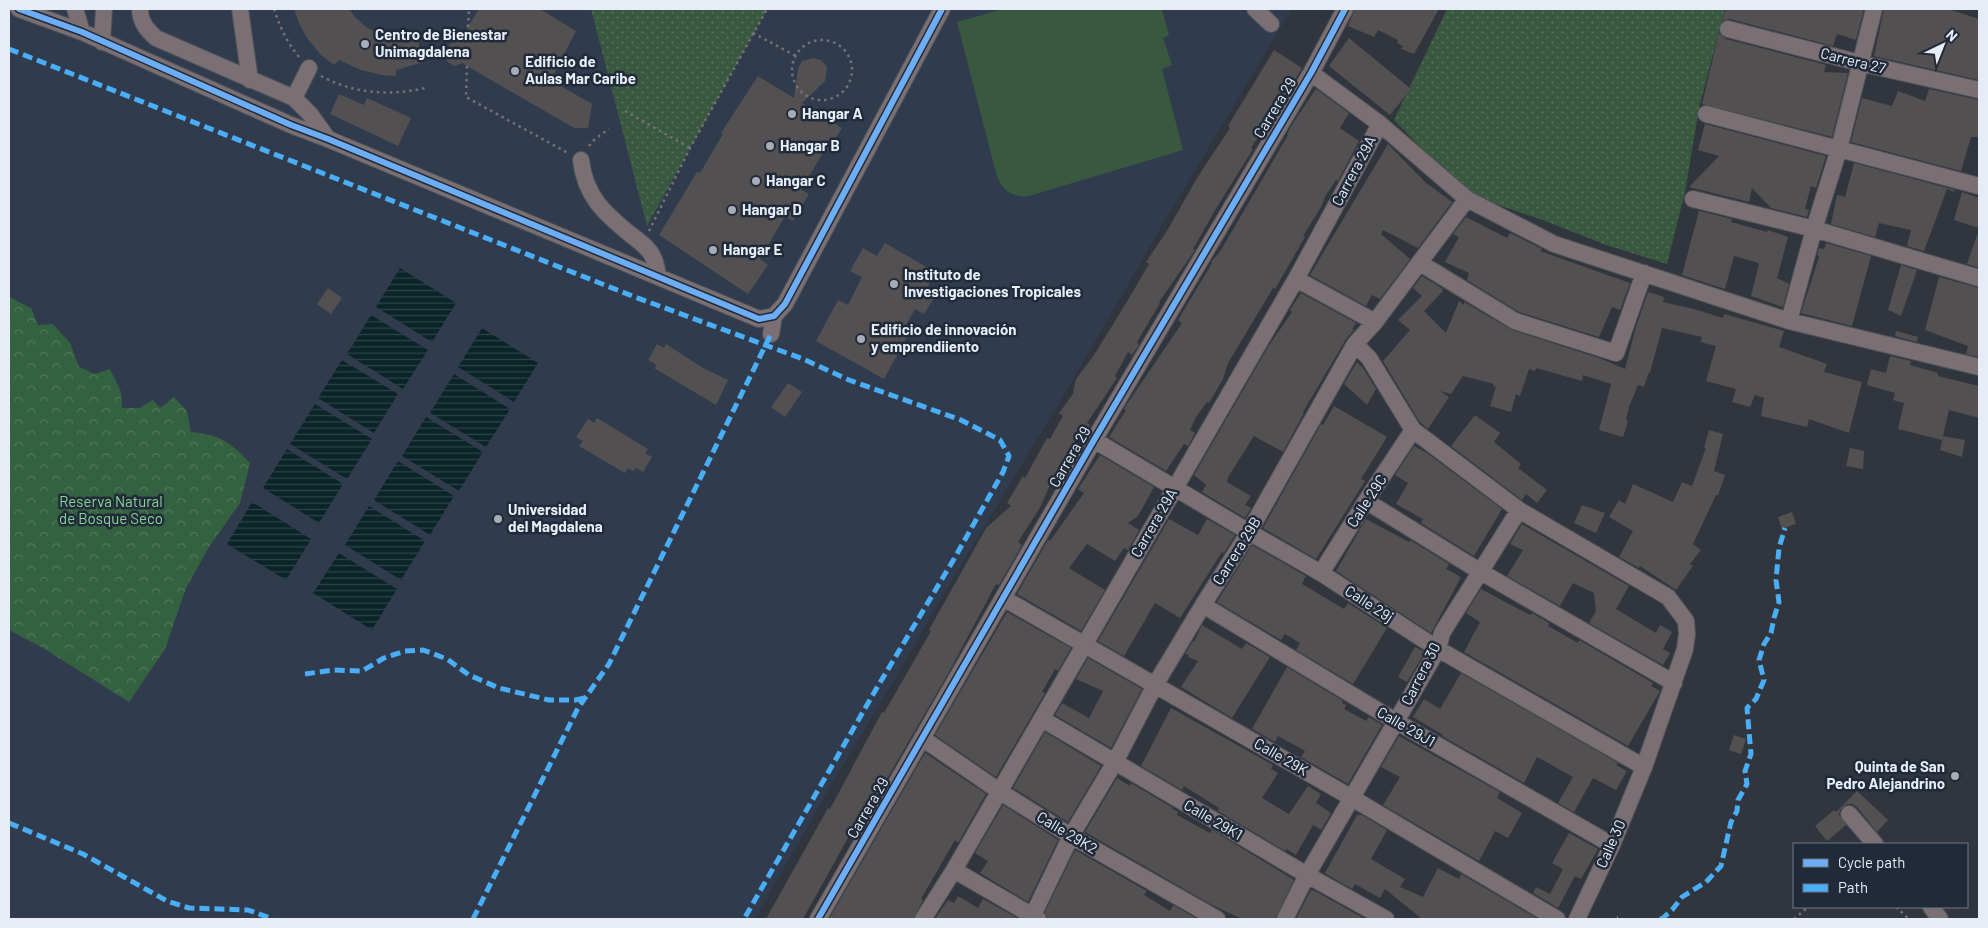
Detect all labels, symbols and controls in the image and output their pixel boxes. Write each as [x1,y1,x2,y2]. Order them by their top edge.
north arrow [1918,20,1968,70]
place label: Centro de Bienestar Unimagdalena [375,25,507,60]
text: N [1943,26,1961,45]
marker: Centro de Bienestar Unimagdalena [359,38,371,50]
street label: Carrera 27 [1819,43,1888,77]
place label: Edificio de Aulas Mar Caribe [525,52,636,87]
marker: Edificio de Aulas Mar Caribe [509,65,521,77]
street label: Carrera 29 [1249,74,1299,141]
place label: Hangar A [802,104,863,122]
marker: Hangar A [786,108,798,120]
street label: Carrera 29A [1327,133,1379,209]
place label: Hangar B [780,136,840,154]
marker: Hangar B [764,140,776,152]
place label: Hangar C [766,171,826,189]
marker: Hangar C [750,175,762,187]
place label: Hangar D [742,200,802,218]
marker: Hangar D [726,204,738,216]
place label: Hangar E [723,240,783,258]
marker: Hangar E [707,244,719,256]
place label: Instituto de Investigaciones Tropicales [904,265,1081,300]
marker: Instituto de Investigaciones Tropicales [888,278,900,290]
place label: Edificio de innovación y emprendiiento [871,320,1016,355]
marker: Edificio de innovación y emprendiiento [855,333,867,345]
street label: Carrera 29 [1044,423,1094,490]
street label: Calle 29C [1342,471,1390,530]
street label: Carrera 29A [1126,485,1180,560]
park label: Reserva Natural de Bosque Seco [59,492,163,527]
place label: Universidad del Magdalena [508,500,603,535]
marker: Universidad del Magdalena [492,513,504,525]
street label: Carrera 29B [1208,513,1264,588]
street label: Calle 29j [1342,581,1397,625]
street label: Carrera 30 [1397,639,1444,708]
street label: Calle 29J1 [1374,702,1439,750]
street label: Calle 29K [1251,733,1312,779]
place label: Quinta de San Pedro Alejandrino [1827,757,1945,792]
marker: Quinta de San Pedro Alejandrino [1949,770,1961,782]
street label: Carrera 29 [842,774,892,841]
street label: Calle 29K1 [1181,795,1246,843]
street label: Calle 29K2 [1034,807,1101,857]
street label: Calle 30 [1592,817,1629,870]
legend [1793,843,1968,908]
text: Cycle path [1838,853,1905,871]
text: Path [1838,878,1868,896]

